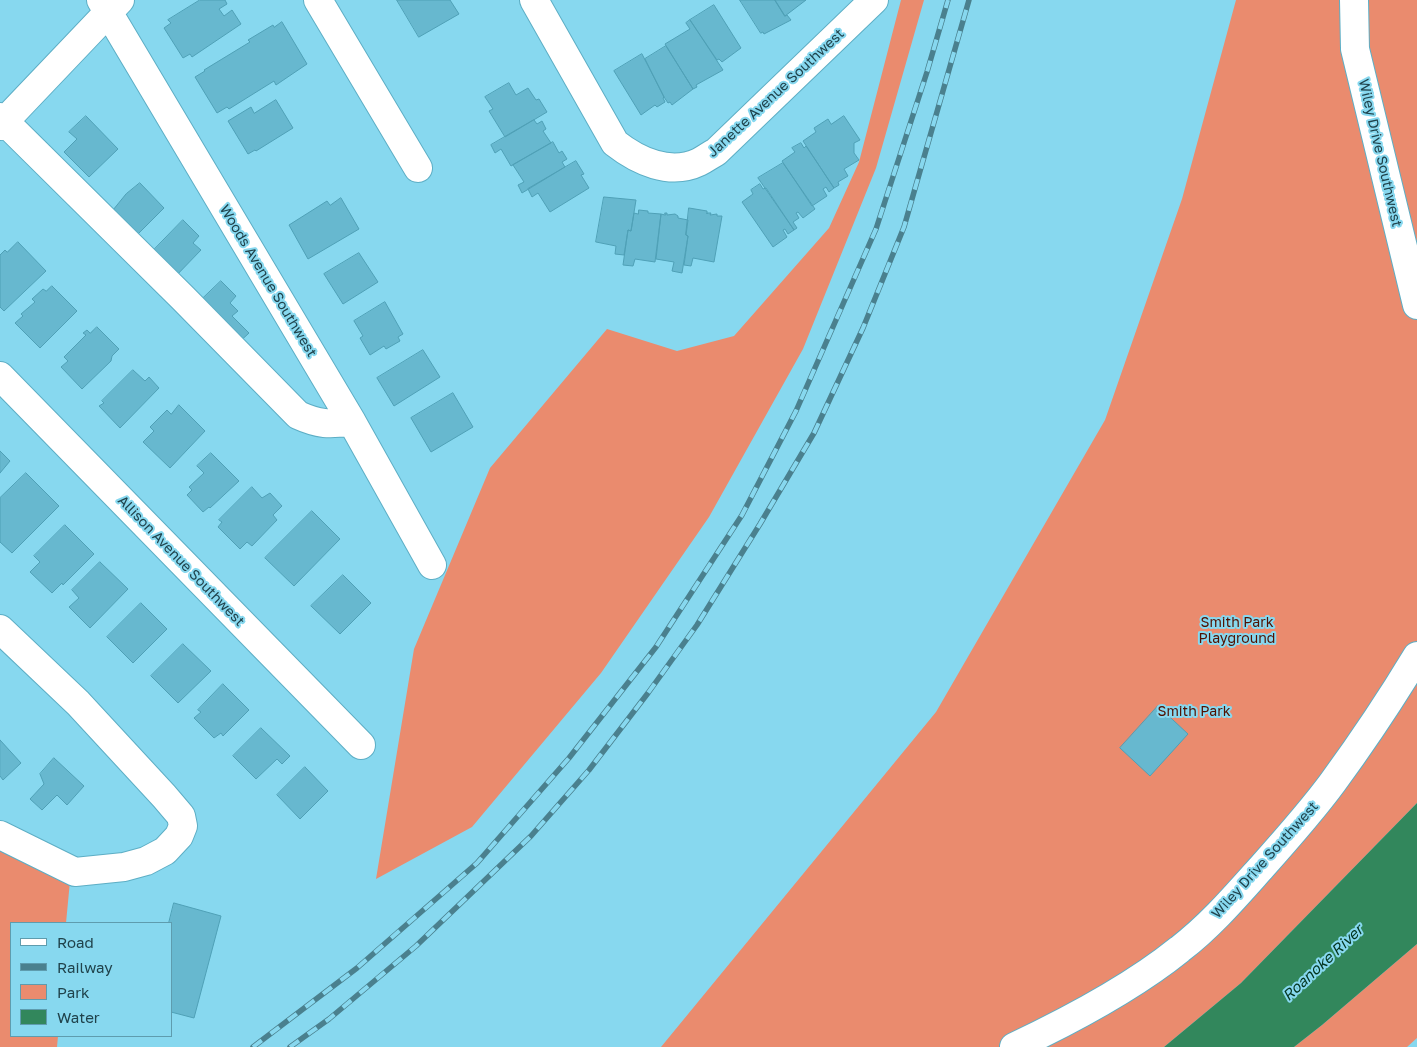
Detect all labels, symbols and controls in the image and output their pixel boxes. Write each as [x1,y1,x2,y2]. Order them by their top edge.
street label: Janette Avenue Southwest [704,25,848,161]
street label: Wiley Drive Southwest [1355,77,1405,229]
street label: Woods Avenue Southwest [216,202,320,360]
street label: Allison Avenue Southwest [114,492,248,630]
park label: Smith Park Playground [1199,615,1275,648]
park label: Smith Park [1157,704,1231,720]
street label: Wiley Drive Southwest [1208,798,1322,922]
water label: Roanoke River [1279,921,1367,1005]
legend [10,922,172,1037]
text: Road [57,933,94,951]
text: Railway [57,958,113,976]
text: Park [57,983,89,1001]
text: Water [57,1008,100,1026]

